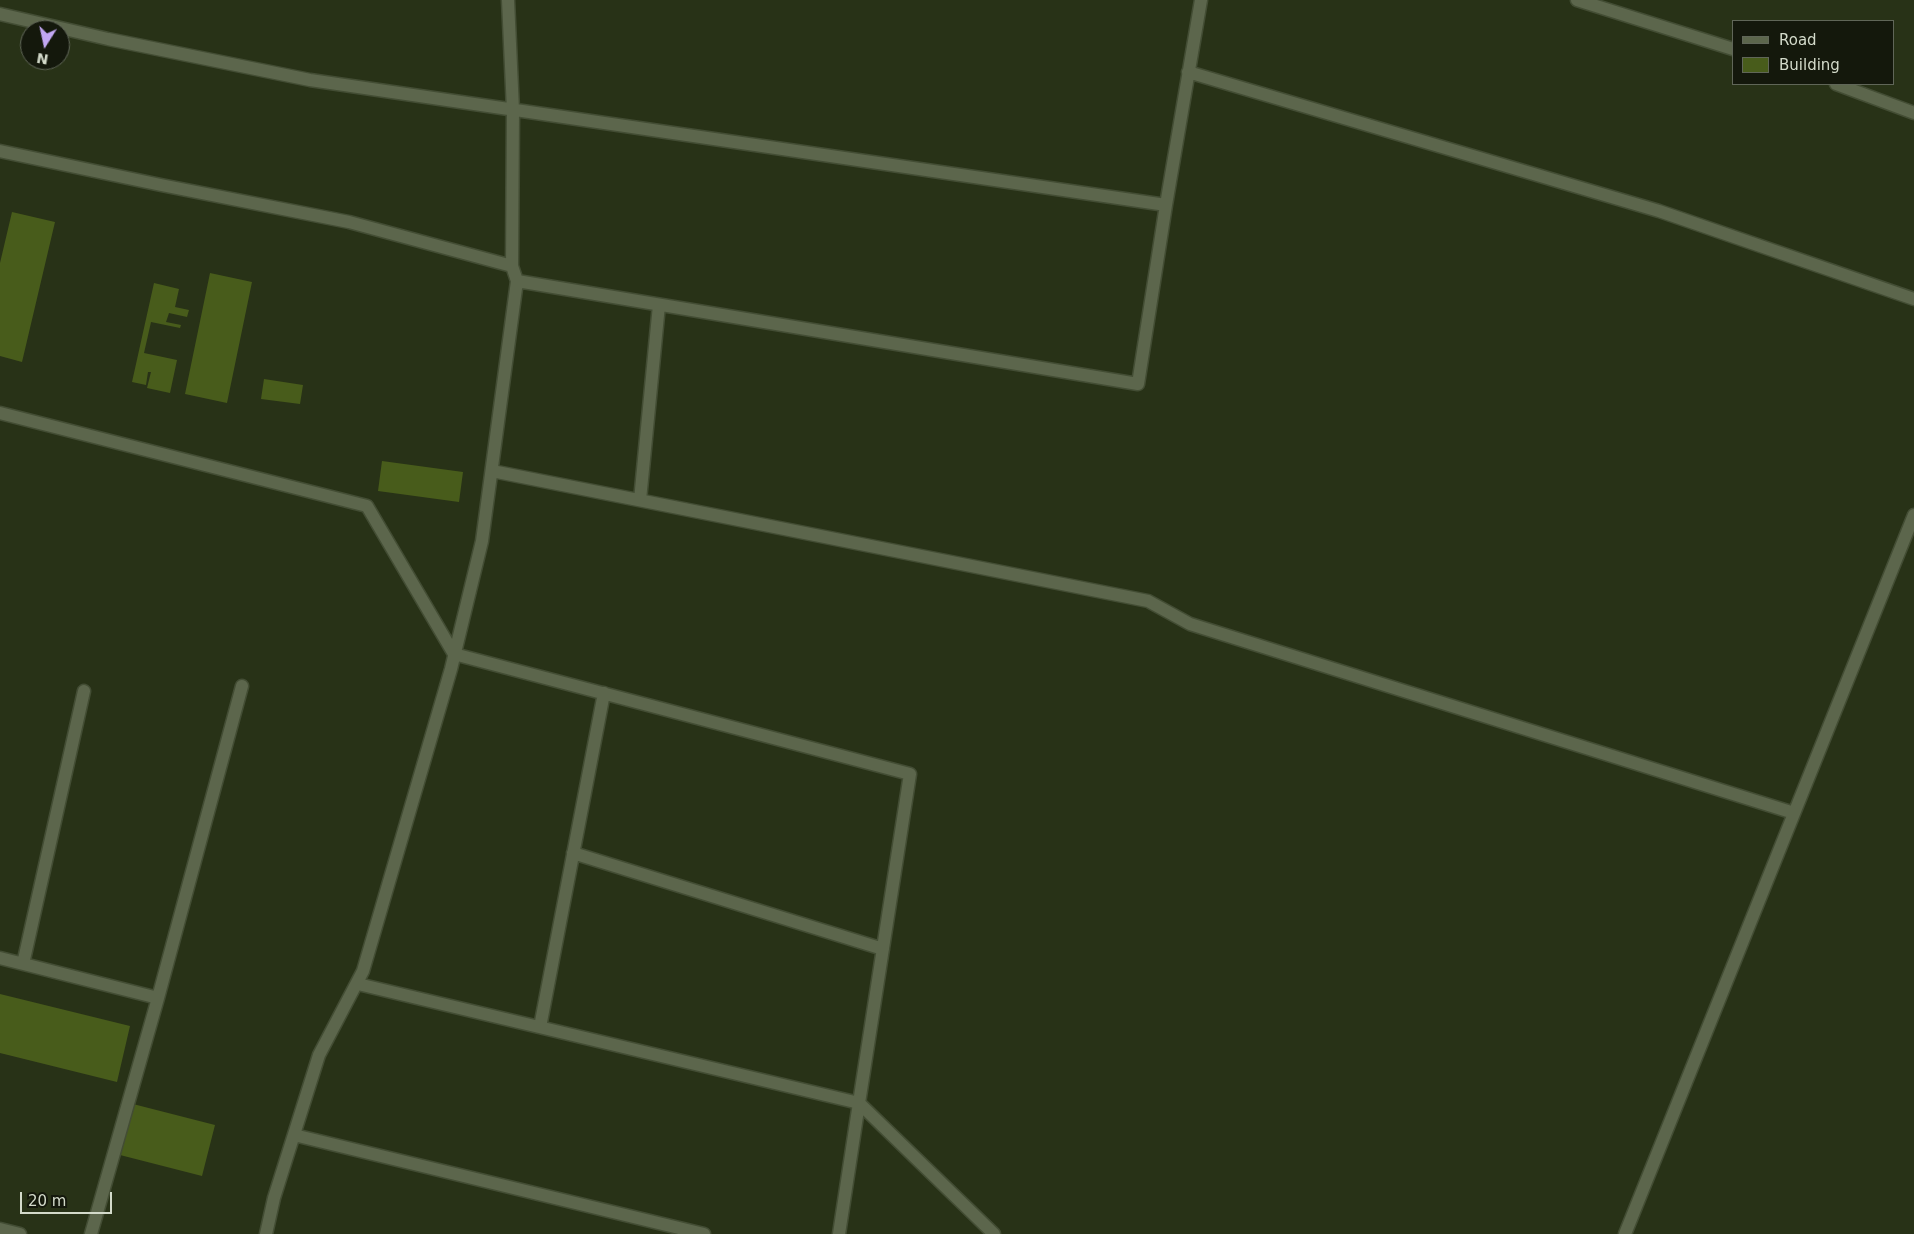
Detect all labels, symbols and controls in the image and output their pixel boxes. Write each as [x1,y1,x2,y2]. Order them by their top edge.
north arrow [20,20,70,70]
legend [1732,20,1894,85]
text: Road [1779,31,1817,49]
text: N [35,50,50,68]
text: Building [1779,56,1840,74]
scale bar [22,1182,115,1214]
text: 20 m [28,1192,66,1210]

